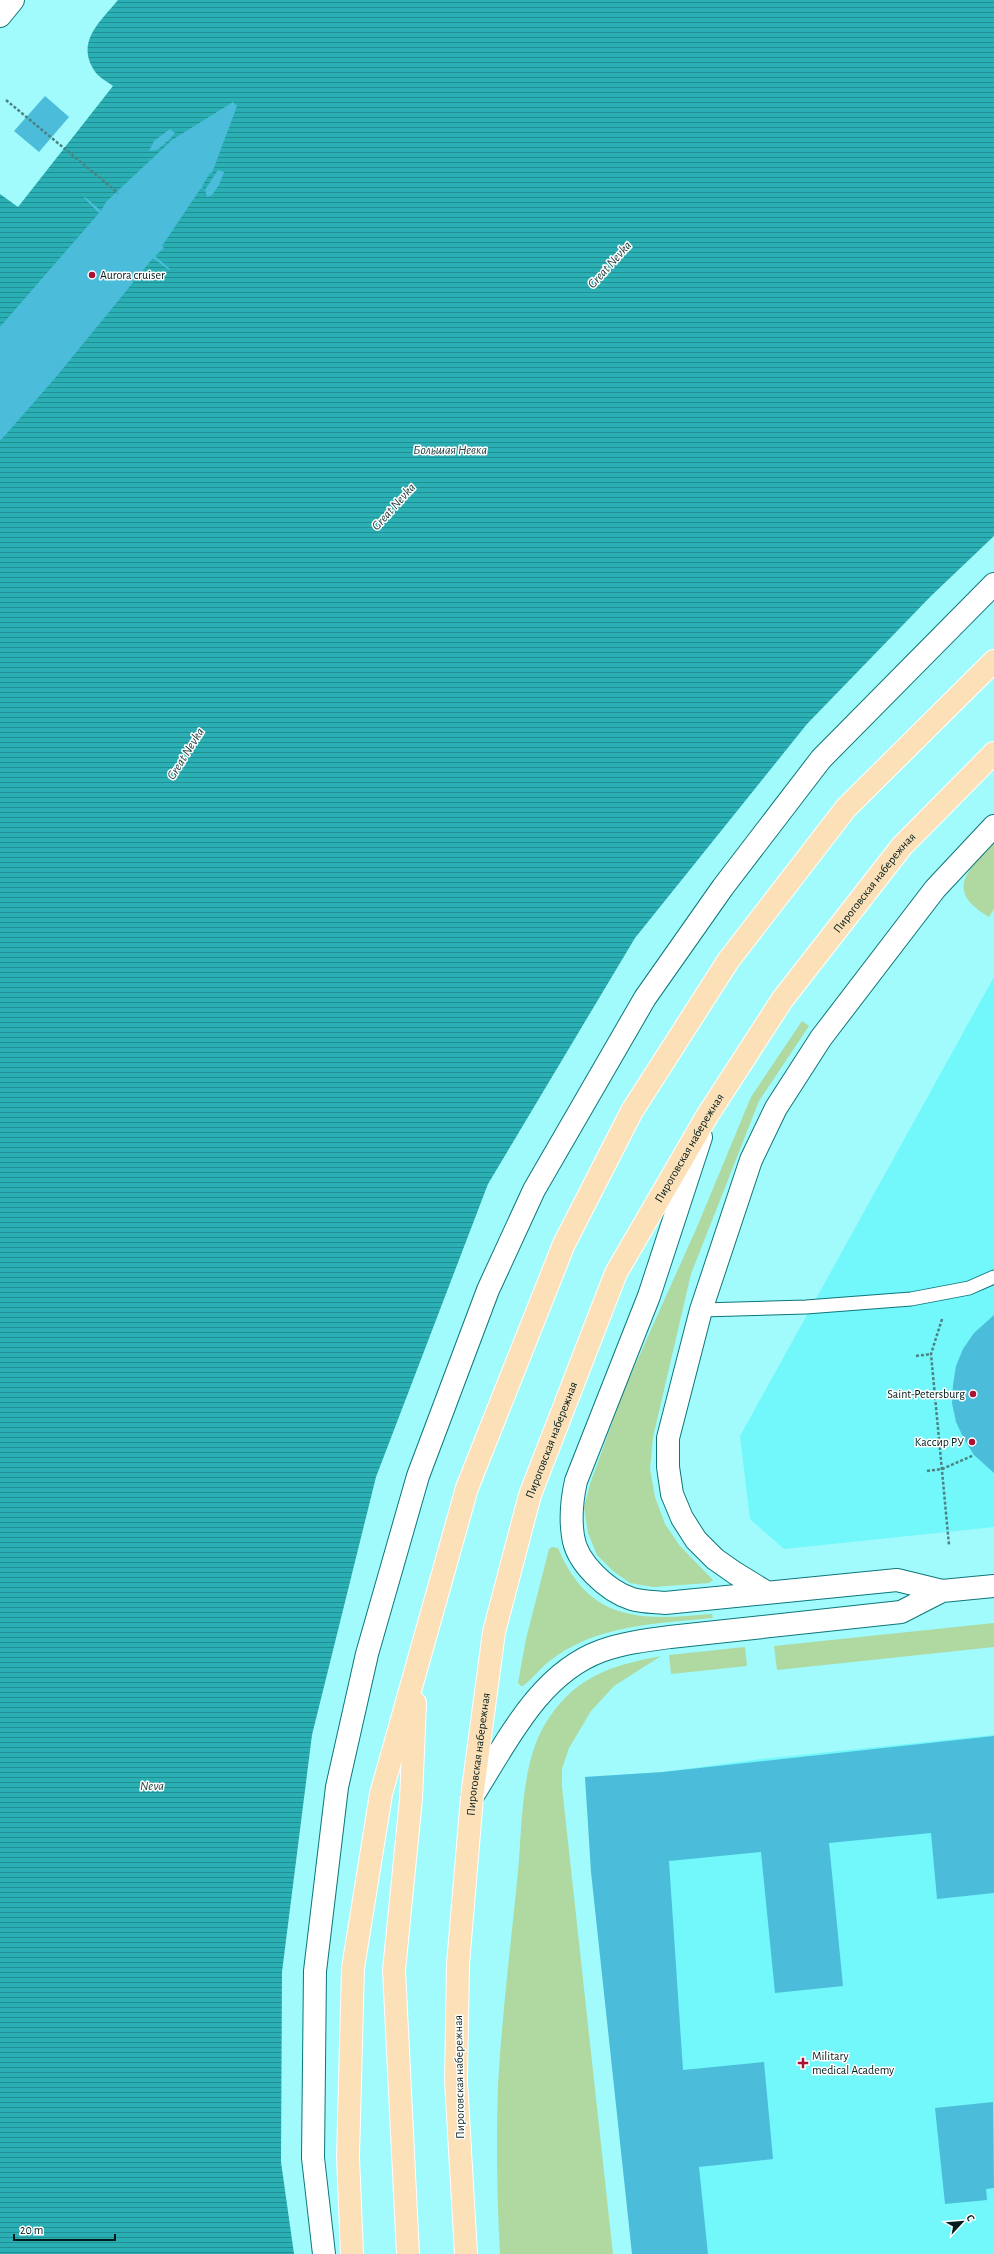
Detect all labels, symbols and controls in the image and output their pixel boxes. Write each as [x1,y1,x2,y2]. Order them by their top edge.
water label: Great Nevka [586,239,635,291]
place label: Aurora cruiser [100,269,165,281]
marker: Aurora cruiser [87,270,97,280]
water label: Большая Невка [413,444,487,457]
water label: Great Nevka [370,481,419,533]
water label: Great Nevka [165,726,207,782]
street label: Пироговская набережная [831,830,918,935]
street label: Пироговская набережная [652,1091,726,1204]
street label: Пироговская набережная [523,1380,579,1500]
place label: Saint-Petersburg [887,1388,965,1400]
marker: Saint-Petersburg [968,1389,978,1399]
place label: Кассир РУ [914,1436,964,1448]
marker: Кассир РУ [967,1437,977,1447]
street label: Пироговская набережная [464,1692,492,1816]
water label: Neva [140,1780,164,1793]
street label: Пироговская набережная [452,2015,466,2139]
place label: Military medical Academy [812,2050,894,2077]
marker: Military medical Academy [797,2057,809,2069]
north arrow [942,2202,982,2242]
text: С [964,2213,977,2223]
scale bar [14,2216,115,2242]
text: 20 m [20,2224,43,2236]

